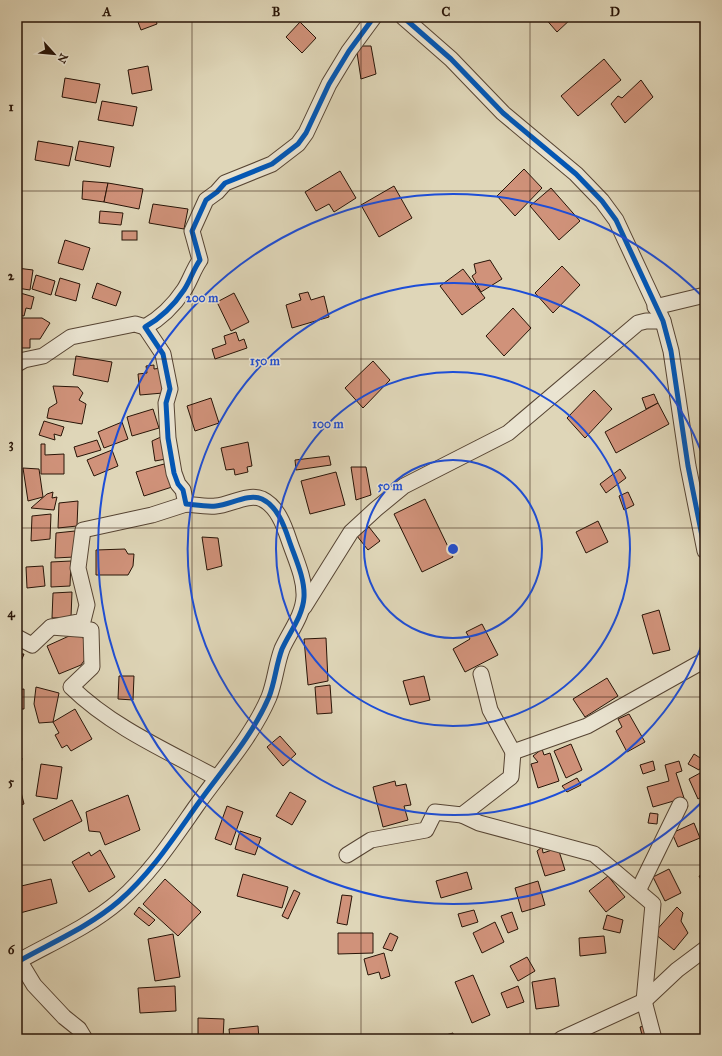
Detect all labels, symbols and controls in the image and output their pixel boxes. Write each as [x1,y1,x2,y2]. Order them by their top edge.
text: A [102,4,112,20]
text: B [272,4,281,20]
text: C [442,4,451,20]
text: D [610,4,620,20]
north arrow [34,34,74,74]
text: N [54,51,70,66]
text: 1 [8,99,14,115]
text: 2 [8,268,15,284]
text: 200 m [186,291,219,305]
text: 150 m [250,354,281,368]
text: 100 m [312,417,345,431]
text: 3 [8,436,14,452]
text: 50 m [377,479,404,493]
centre of rings [446,542,460,556]
text: 4 [7,605,15,621]
text: 5 [8,774,15,790]
text: 6 [8,942,16,958]

